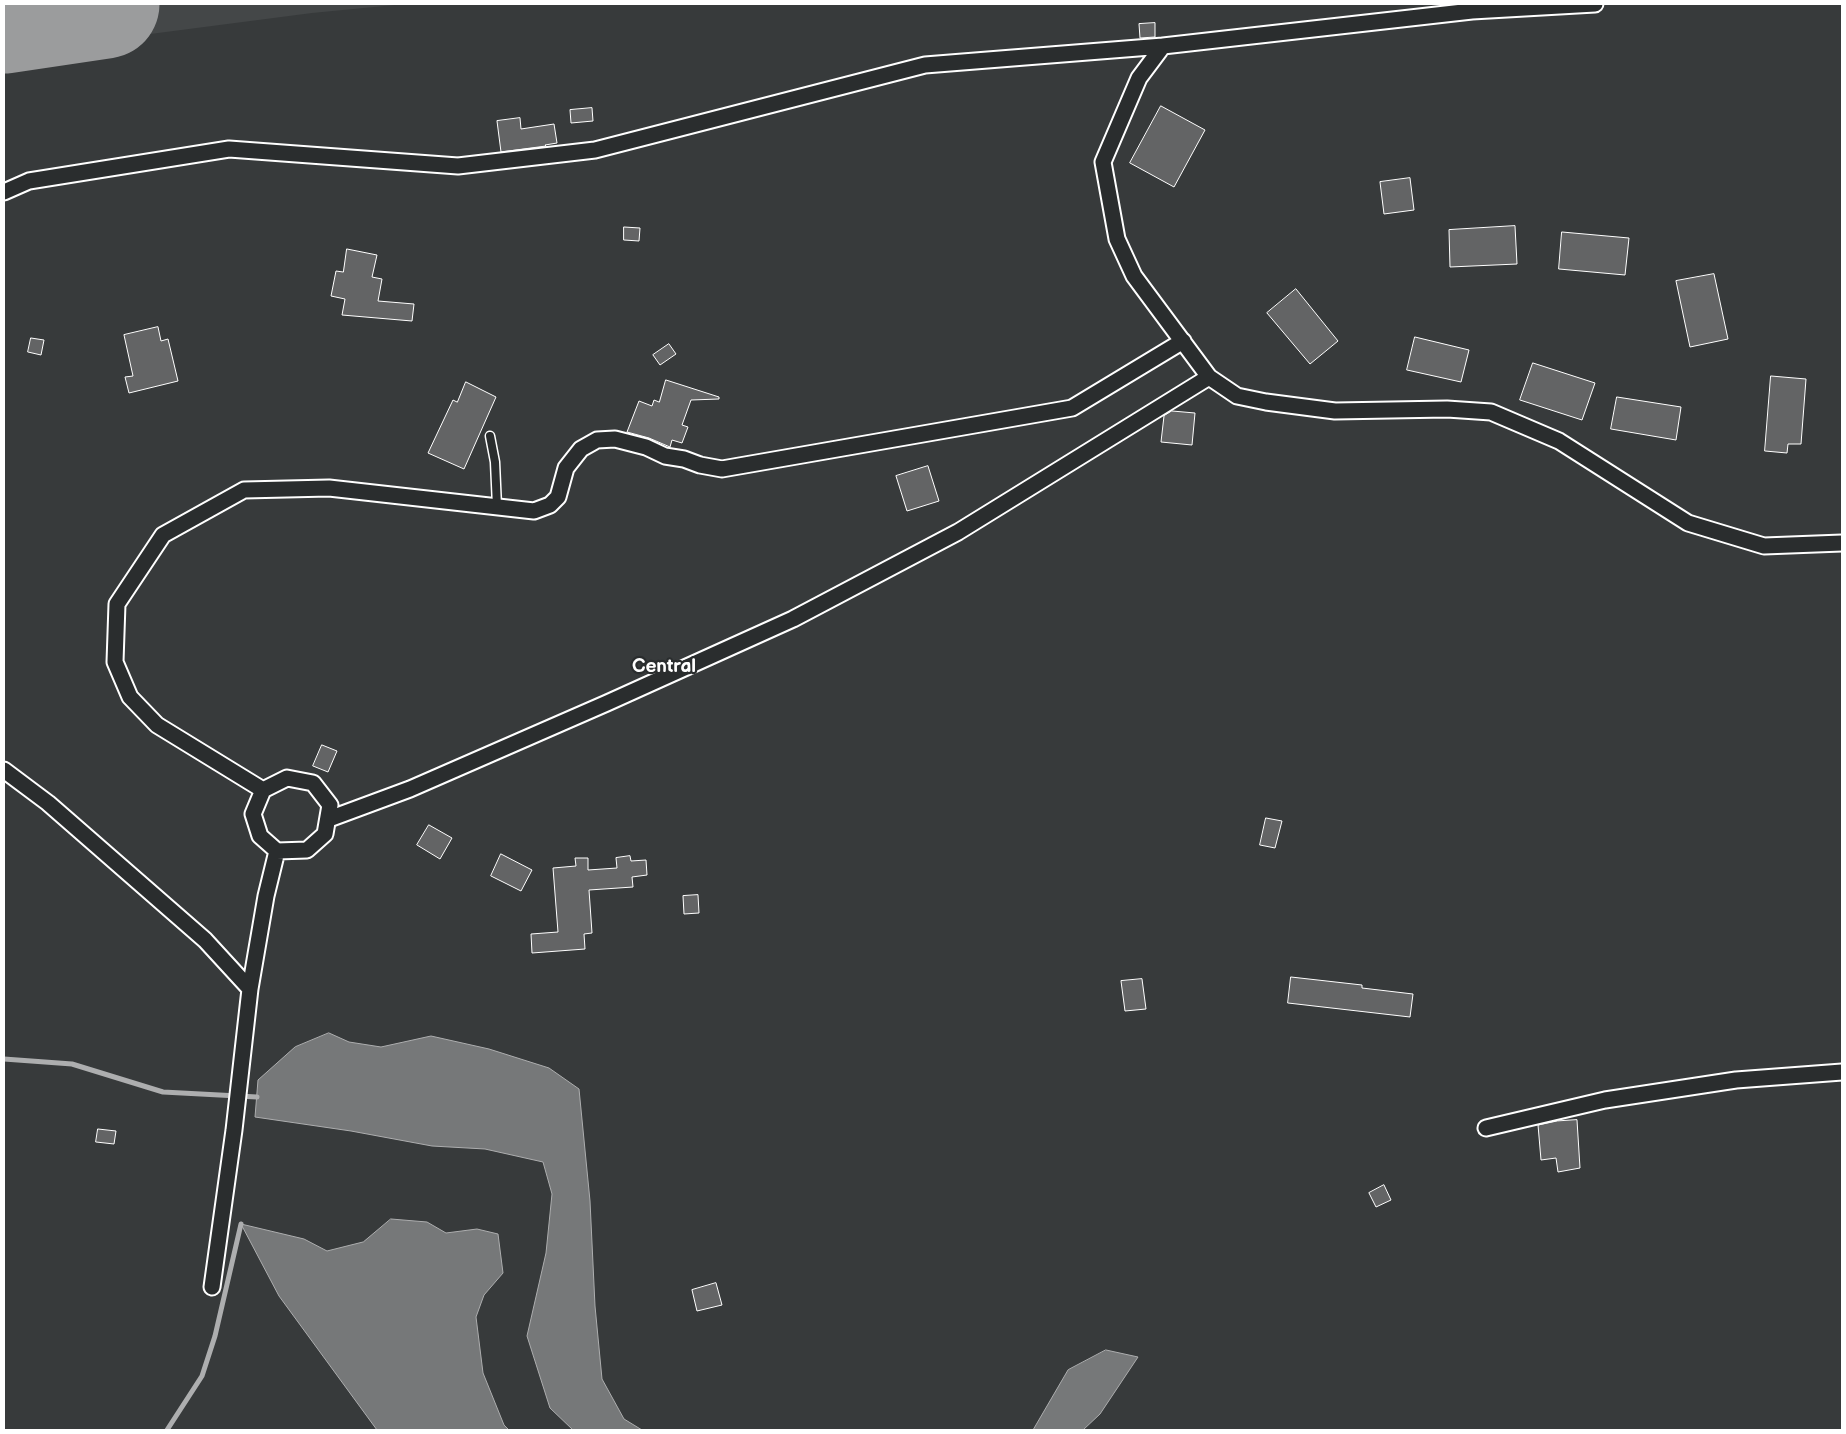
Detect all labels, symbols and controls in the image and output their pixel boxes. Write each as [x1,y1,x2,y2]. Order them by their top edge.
district label: Central [632,656,696,678]

